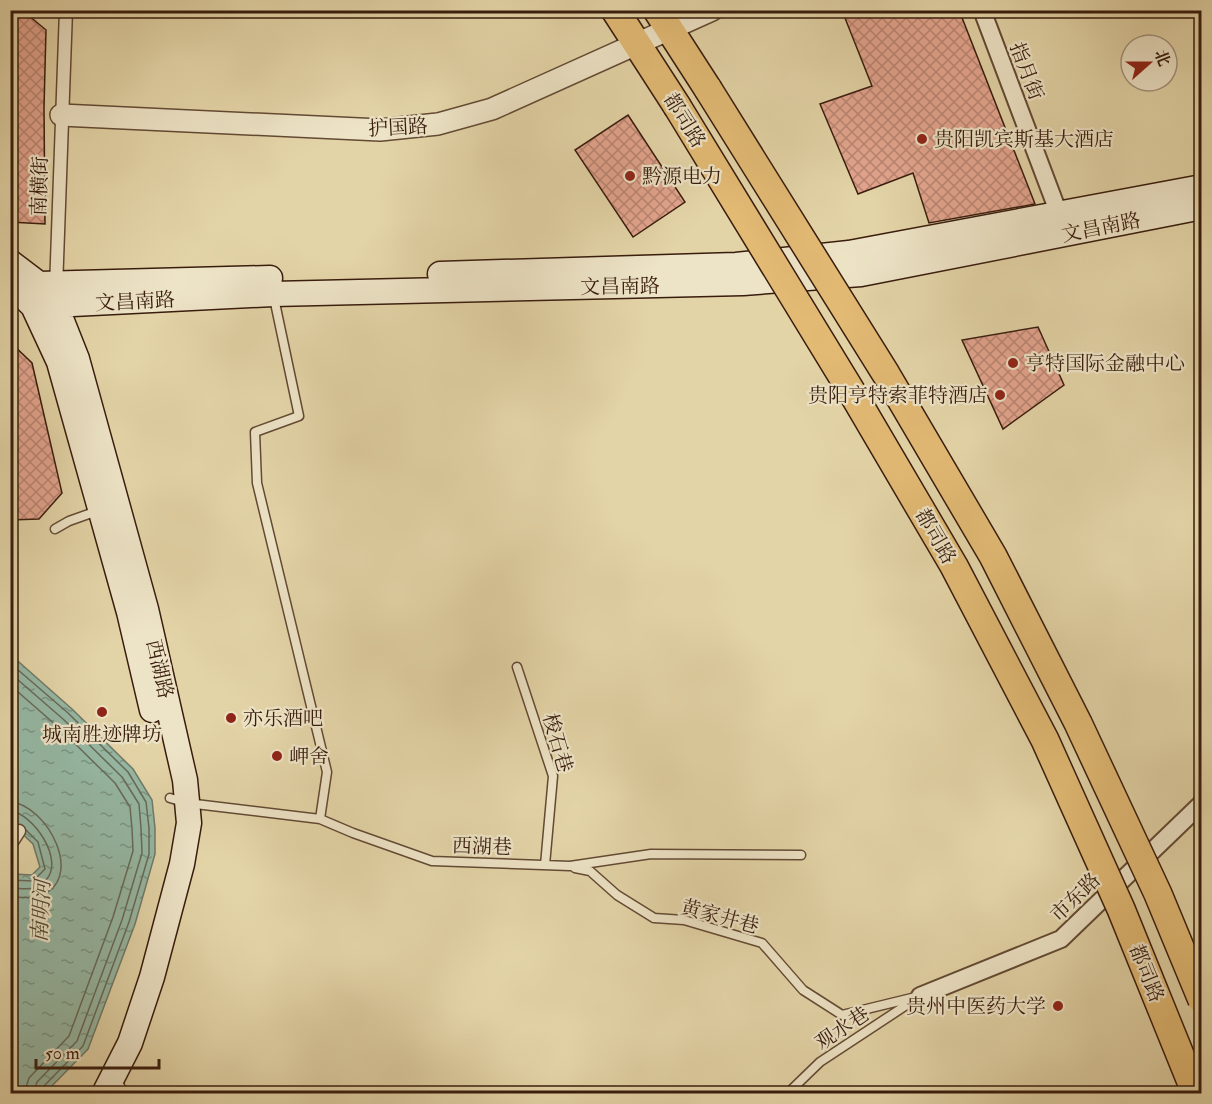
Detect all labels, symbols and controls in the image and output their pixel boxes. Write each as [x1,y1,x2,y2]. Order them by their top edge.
north arrow [1119,33,1179,93]
street label: 指月街 [1004,39,1049,104]
text: 北 [1150,47,1174,69]
street label: 都司路 [658,88,711,152]
street label: 护国路 [367,113,429,142]
place label: 贵阳凯宾斯基大酒店 [934,127,1114,152]
marker: 贵阳凯宾斯基大酒店 [915,132,929,146]
street label: 南横街 [26,156,53,216]
place label: 黔源电力 [642,164,722,189]
marker: 黔源电力 [623,169,637,183]
street label: 文昌南路 [1059,208,1143,247]
street label: 文昌南路 [580,273,660,300]
street label: 文昌南路 [94,287,176,316]
place label: 亨特国际金融中心 [1025,351,1185,376]
marker: 亨特国际金融中心 [1006,356,1020,370]
place label: 贵阳亨特索菲特酒店 [808,383,988,408]
marker: 贵阳亨特索菲特酒店 [993,388,1007,402]
street label: 都司路 [910,504,961,568]
street label: 西湖路 [141,637,178,701]
marker: 城南胜迹牌坊 [95,705,109,719]
place label: 亦乐酒吧 [243,706,323,731]
marker: 亦乐酒吧 [224,711,238,725]
street label: 梭石巷 [537,711,578,775]
place label: 城南胜迹牌坊 [42,722,162,747]
place label: 岬舍 [289,744,329,769]
marker: 岬舍 [270,749,284,763]
street label: 西湖巷 [452,833,512,860]
street label: 市东路 [1045,868,1106,927]
water label: 南明河 [26,875,57,943]
street label: 黄家井巷 [678,894,762,939]
street label: 都司路 [1124,941,1169,1006]
place label: 贵州中医药大学 [906,994,1046,1019]
marker: 贵州中医药大学 [1051,999,1065,1013]
street label: 观水巷 [810,1001,874,1056]
scale bar [36,1032,159,1070]
text: 50 m [45,1042,80,1065]

